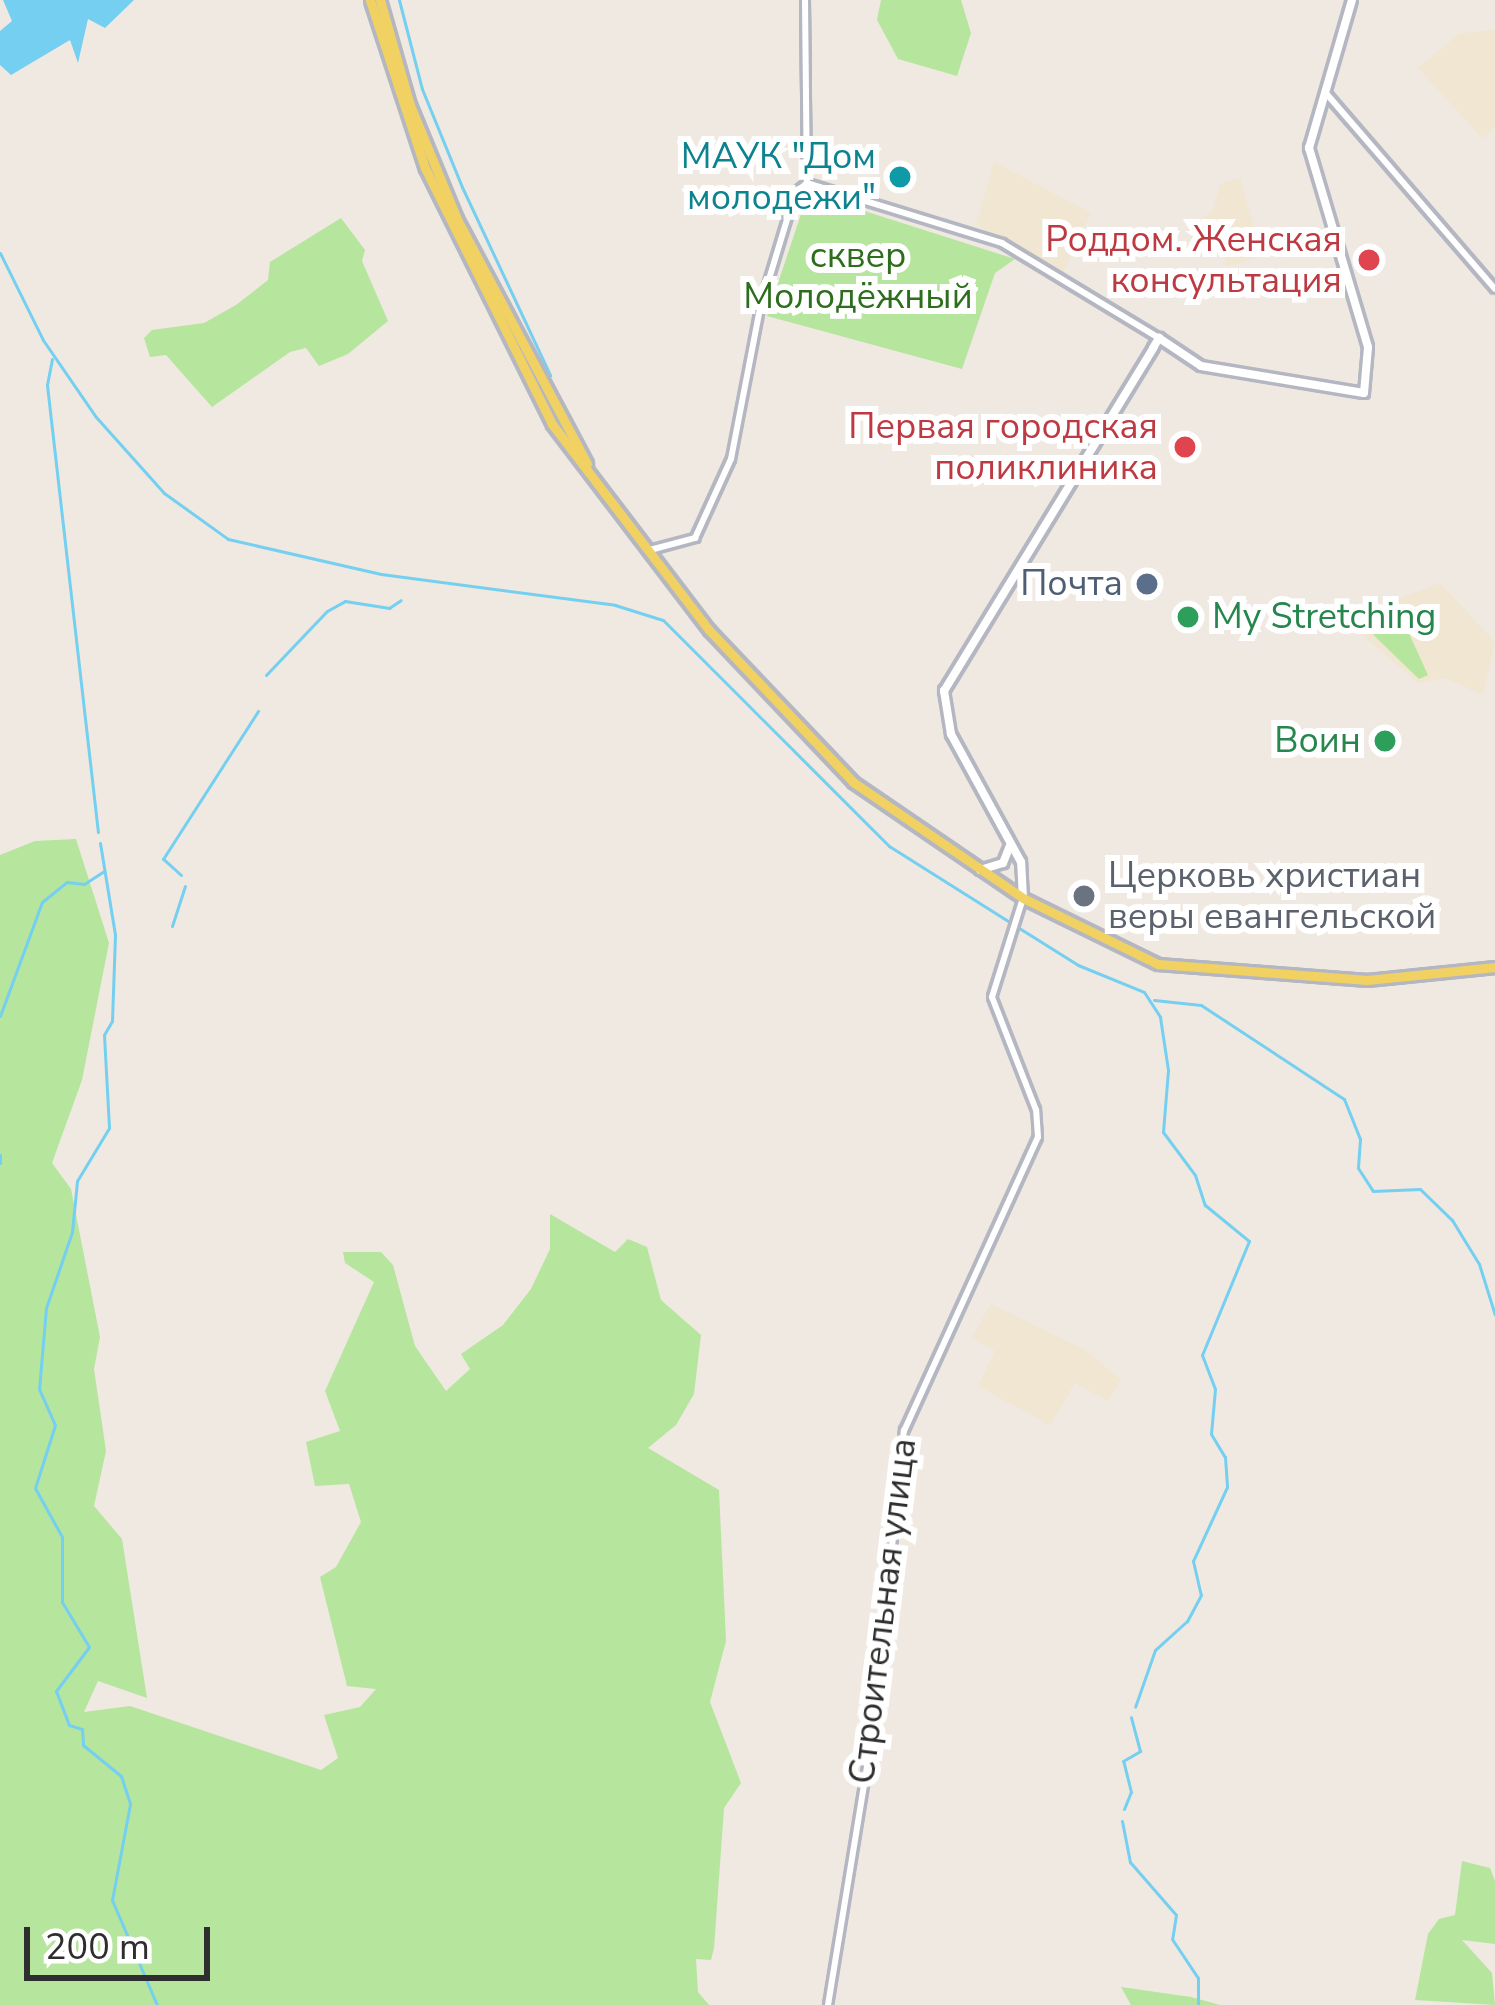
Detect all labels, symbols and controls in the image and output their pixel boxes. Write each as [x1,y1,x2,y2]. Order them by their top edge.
place label: МАУК "Дом молодежи" [681,134,876,219]
marker: МАУК "Дом молодежи" [887,164,913,190]
place label: Роддом. Женская консультация [1045,217,1342,302]
park label: сквер Молодёжный [743,233,973,318]
marker: Роддом. Женская консультация [1353,244,1385,276]
place label: Первая городская поликлиника [848,404,1158,489]
marker: Первая городская поликлиника [1169,431,1201,463]
place label: Почта [1020,562,1123,606]
marker: Почта [1134,571,1160,597]
place label: My Stretching [1212,595,1436,639]
marker: My Stretching [1175,604,1201,630]
place label: Воин [1274,719,1361,763]
marker: Воин [1372,728,1398,754]
place label: Церковь христиан веры евангельской [1108,853,1436,938]
marker: Церковь христиан веры евангельской [1071,883,1097,909]
street label: Строительная улица [840,1436,926,1786]
scale bar [30,1903,216,1977]
text: 200 m [45,1923,150,1972]

